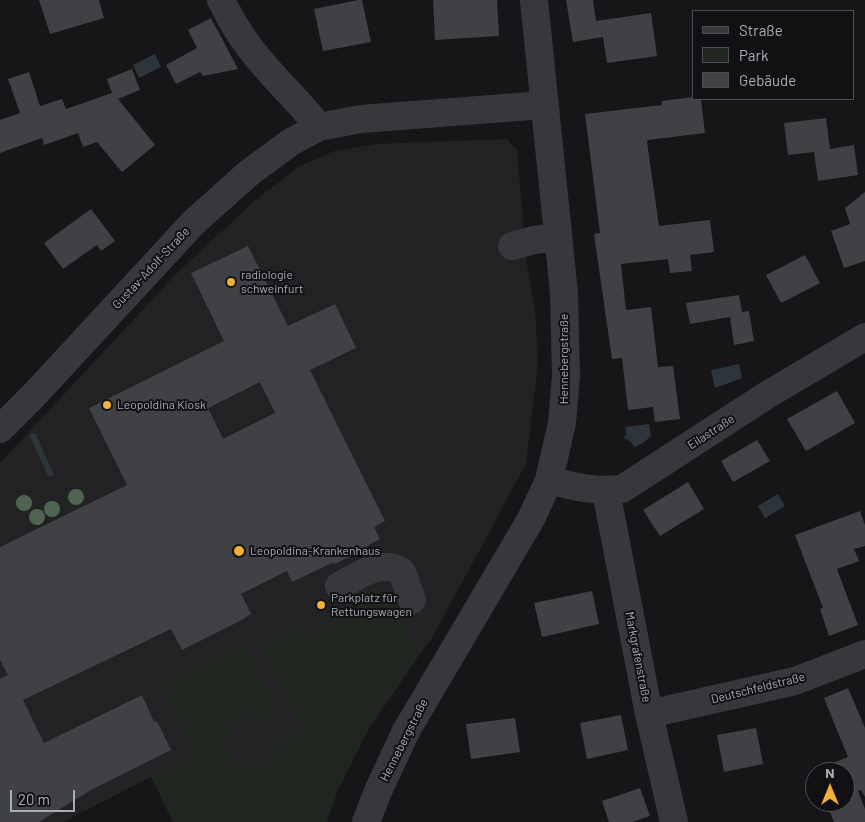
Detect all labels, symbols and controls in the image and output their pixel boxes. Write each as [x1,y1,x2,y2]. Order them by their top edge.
legend [692,10,855,100]
text: Straße [739,21,783,39]
text: Park [739,46,768,64]
text: Gebäude [739,71,796,89]
street label: Gustav-Adolf-Straße [109,224,193,312]
place label: radiologie schweinfurt [241,268,303,296]
marker: radiologie schweinfurt [225,276,237,288]
street label: Hennebergstraße [557,314,571,404]
place label: Leopoldina Kiosk [117,398,206,412]
marker: Leopoldina Kiosk [101,399,113,411]
street label: Eilastraße [685,412,737,452]
marker: Leopoldina-Krankenhaus [232,544,246,558]
place label: Leopoldina-Krankenhaus [250,544,380,558]
place label: Parkplatz für Rettungswagen [331,591,412,619]
marker: Parkplatz für Rettungswagen [315,599,327,611]
street label: Markgrafenstraße [622,610,654,704]
street label: Deutschfeldstraße [710,669,806,707]
street label: Hennebergstraße [377,696,431,784]
north arrow [805,762,855,812]
text: N [825,764,835,781]
scale bar [12,780,78,812]
text: 20 m [18,790,50,808]

